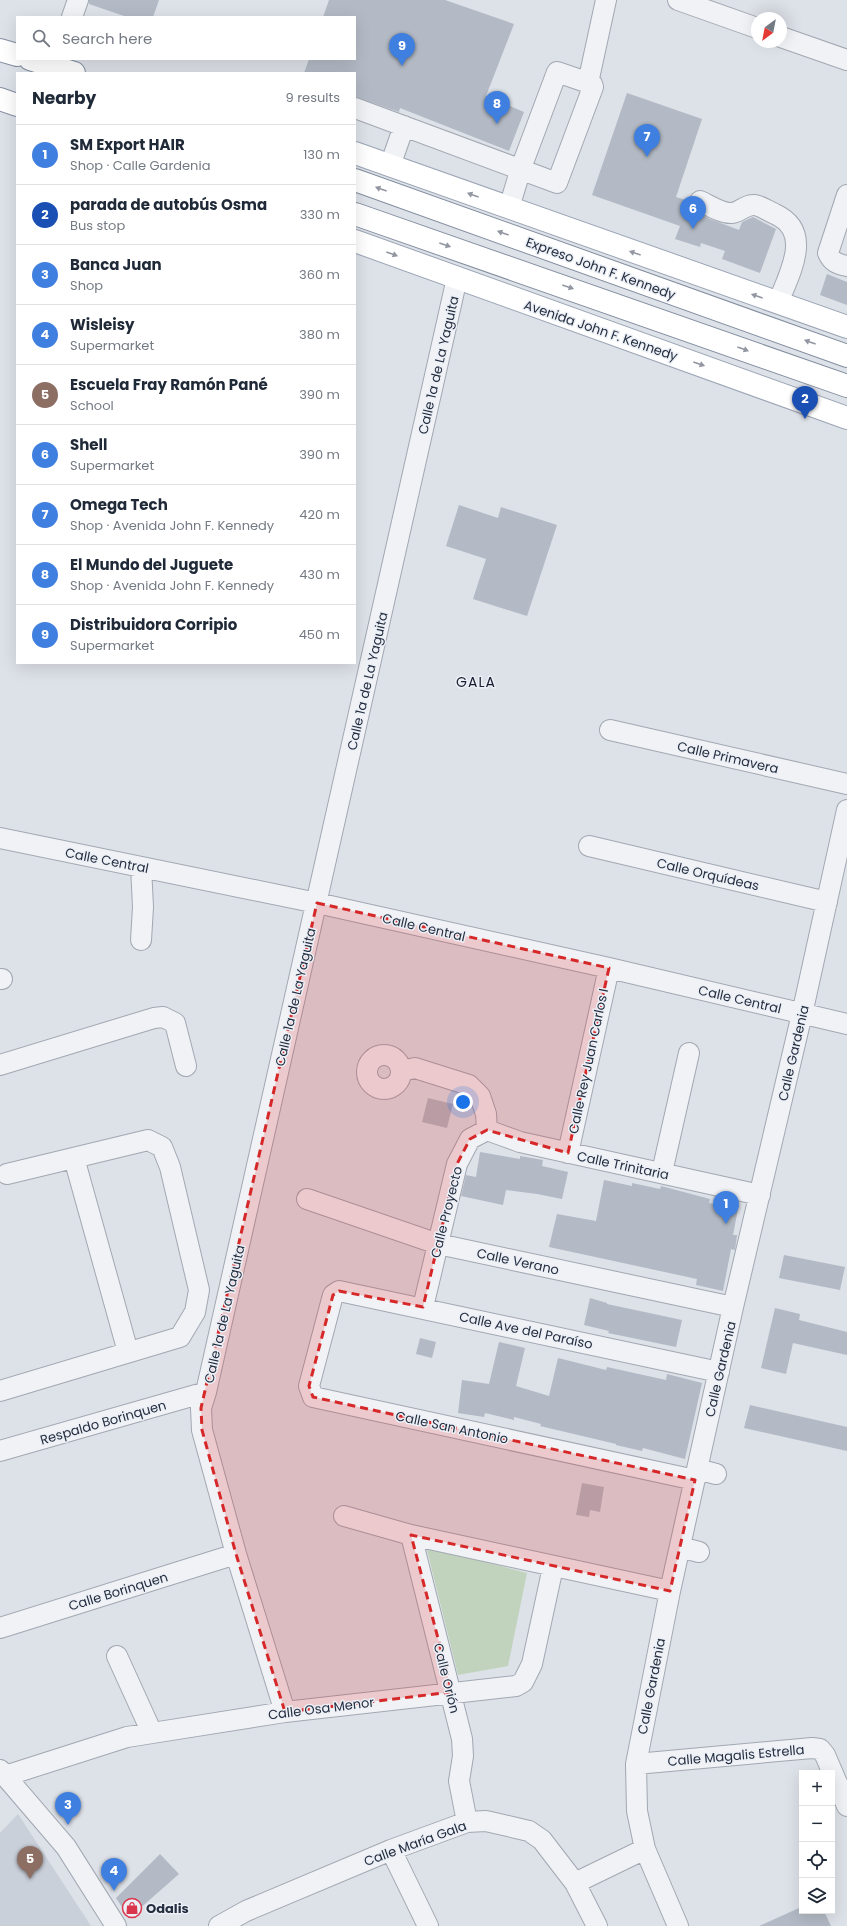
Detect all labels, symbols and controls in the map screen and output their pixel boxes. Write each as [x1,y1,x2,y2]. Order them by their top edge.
north arrow [751,12,787,48]
search box [16,16,356,60]
icon: search [30,27,52,49]
text: Search here [62,28,152,49]
pin: 9 [389,33,415,66]
text: Nearby [32,86,96,110]
text: 9 results [286,88,340,107]
pin: 8 [484,91,510,124]
pin: 7 [634,124,660,157]
text: SM Export HAIR [70,134,185,155]
text: 1 [43,145,47,164]
text: 130 m [303,145,340,164]
text: Shop · Calle Gardenia [70,156,210,175]
one-way arrow [374,186,386,192]
one-way arrow [466,192,478,198]
text: parada de autobús Osma [70,194,267,215]
pin: 6 [680,196,706,229]
text: 2 [41,205,49,224]
text: 330 m [300,205,340,224]
text: Bus stop [70,216,125,235]
one-way arrow [497,229,509,235]
street label: Expreso John F. Kennedy [523,233,679,305]
one-way arrow [439,242,451,248]
one-way arrow [628,250,640,256]
one-way arrow [386,252,398,258]
text: Banca Juan [70,254,162,275]
text: 3 [41,265,49,284]
text: 360 m [299,265,340,284]
text: Shop [70,276,103,295]
one-way arrow [562,285,574,291]
one-way arrow [751,292,763,298]
street label: Calle 1a de La Yaguita [413,294,464,436]
street label: Avenida John F. Kennedy [521,295,681,366]
text: Wisleisy [70,314,135,335]
text: 4 [41,325,49,344]
text: 380 m [299,325,340,344]
text: Supermarket [70,336,154,355]
one-way arrow [804,339,816,345]
one-way arrow [738,346,750,352]
one-way arrow [693,361,705,367]
text: Escuela Fray Ramón Pané [70,374,268,395]
text: 5 [41,385,49,404]
text: 390 m [299,385,340,404]
pin: 2 [792,386,818,419]
text: School [70,396,114,415]
text: Shell [70,434,107,455]
text: 6 [41,445,49,464]
text: 390 m [299,445,340,464]
text: Supermarket [70,456,154,475]
text: Omega Tech [70,494,168,515]
text: 7 [42,505,48,524]
text: 420 m [299,505,340,524]
text: Shop · Avenida John F. Kennedy [70,516,274,535]
text: El Mundo del Juguete [70,554,233,575]
text: 8 [41,565,49,584]
text: 430 m [299,565,340,584]
text: Shop · Avenida John F. Kennedy [70,576,274,595]
street label: Calle 1a de La Yaguita [342,610,393,752]
text: Distribuidora Corripio [70,614,237,635]
text: 9 [41,625,49,644]
text: 450 m [299,625,340,644]
text: Supermarket [70,636,154,655]
district label: GALA [456,672,496,692]
street label: Calle Primavera [675,737,780,778]
street label: Calle Central [64,843,150,878]
street label: Calle Orquídeas [655,853,761,896]
street label: Calle Central [380,909,467,946]
street label: Calle 1a de La Yaguita [270,926,321,1068]
street label: Calle Central [696,981,783,1018]
street label: Calle Rey Juan Carlos I [564,987,613,1135]
street label: Calle Gardenia [773,1003,814,1103]
your location [453,1092,473,1112]
street label: Calle Trinitaria [575,1146,671,1185]
street label: Calle Proyecto [426,1164,467,1260]
pin: 1 [713,1191,739,1224]
street label: Calle 1a de La Yaguita [199,1243,250,1385]
street label: Calle Verano [475,1243,561,1280]
street label: Calle Ave del Paraíso [457,1307,594,1354]
street label: Calle Gardenia [700,1319,741,1419]
street label: Respaldo Borinquen [38,1395,168,1450]
street label: Calle San Antonio [394,1406,510,1449]
street label: Calle Borinquen [66,1567,170,1616]
street label: Calle Gardenia [633,1636,670,1736]
street label: Calle Orión [429,1641,464,1715]
street label: Calle Osa Menor [267,1693,375,1724]
street label: Calle Magalis Estrella [667,1740,805,1771]
map controls [799,1770,835,1914]
button: + [799,1770,835,1806]
pin: 3 [55,1792,81,1825]
button: − [799,1806,835,1842]
street label: Calle María Gala [361,1816,469,1871]
button: locate [799,1842,835,1878]
pin: 5 [17,1846,43,1879]
pin: 4 [101,1858,127,1891]
button: layers [799,1878,835,1914]
shop icon: Odalis [121,1897,143,1919]
place label: Odalis [146,1899,189,1918]

